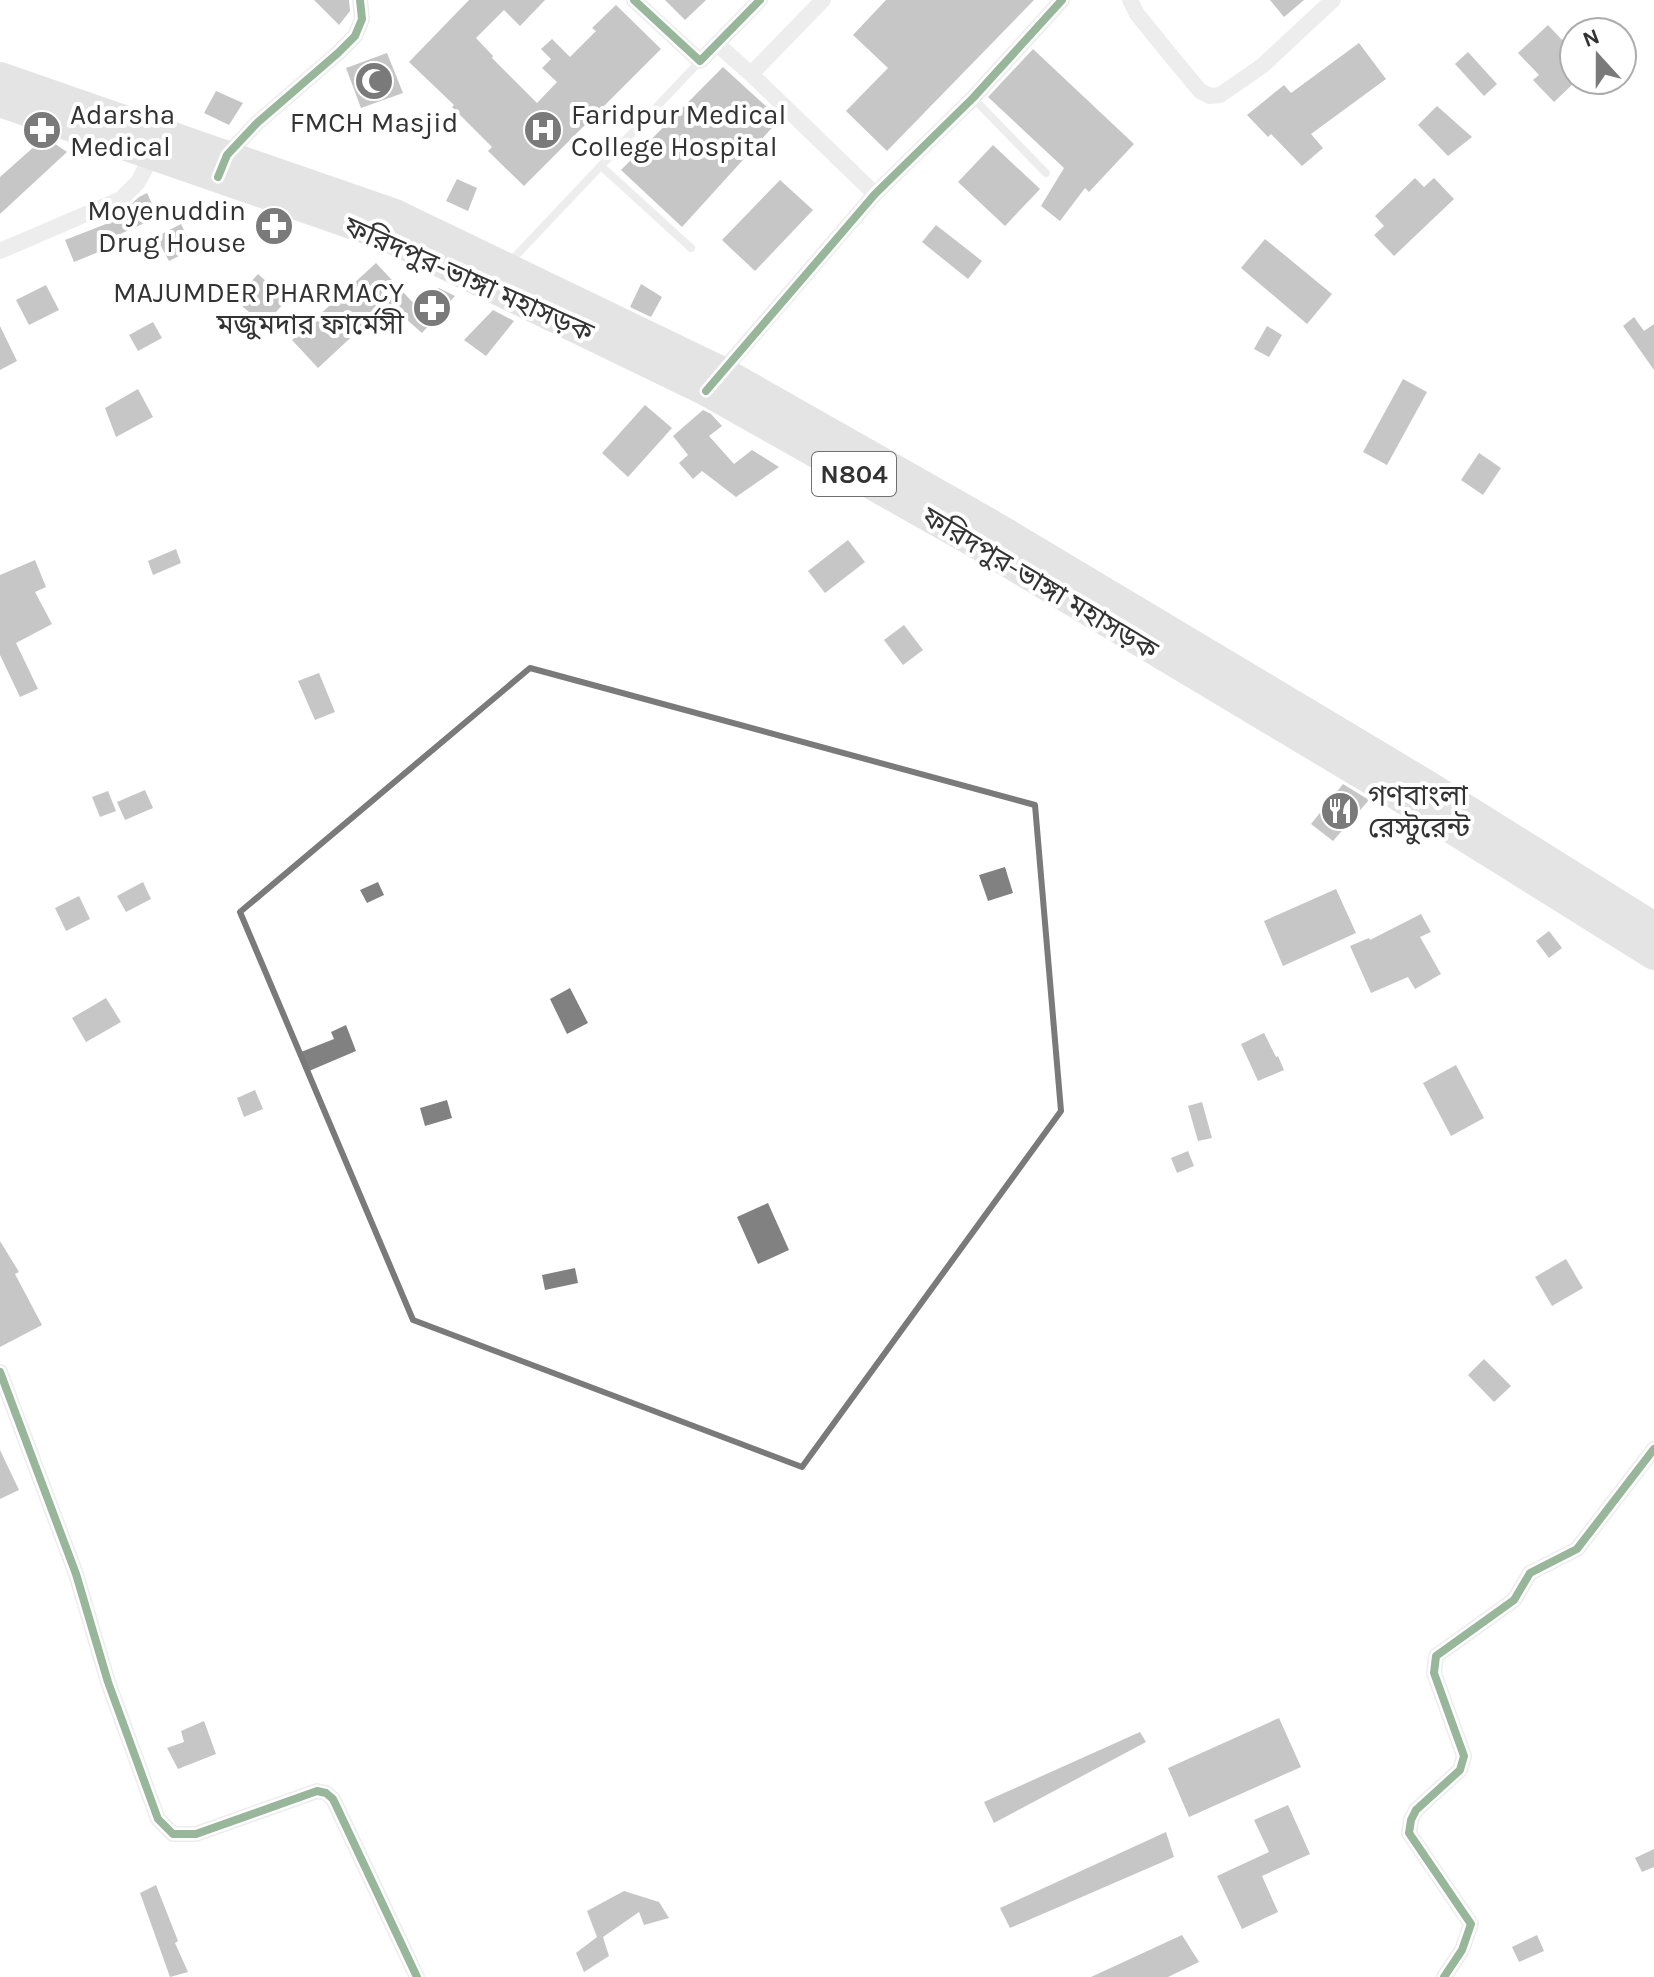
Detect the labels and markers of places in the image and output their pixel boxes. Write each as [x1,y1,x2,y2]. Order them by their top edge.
mosque icon: FMCH Masjid [353,60,395,102]
place label: Adarsha Medical [70,98,175,163]
place label: Faridpur Medical College Hospital [571,98,786,163]
place label: FMCH Masjid [290,106,458,139]
pharmacy icon: Adarsha Medical [21,109,63,151]
hospital icon: Faridpur Medical College Hospital [522,109,564,151]
place label: Moyenuddin Drug House [87,194,246,259]
pharmacy icon: Moyenuddin Drug House [253,205,295,247]
place label: MAJUMDER PHARMACY মজুমদার ফার্মেসী [113,276,405,341]
pharmacy icon: MAJUMDER PHARMACY মজুমদার ফার্মেসী [411,287,453,329]
place label: গণবাংলা রেস্টুরেন্ট [1368,779,1471,844]
restaurant icon: গণবাংলা রেস্টুরেন্ট [1319,790,1361,832]

